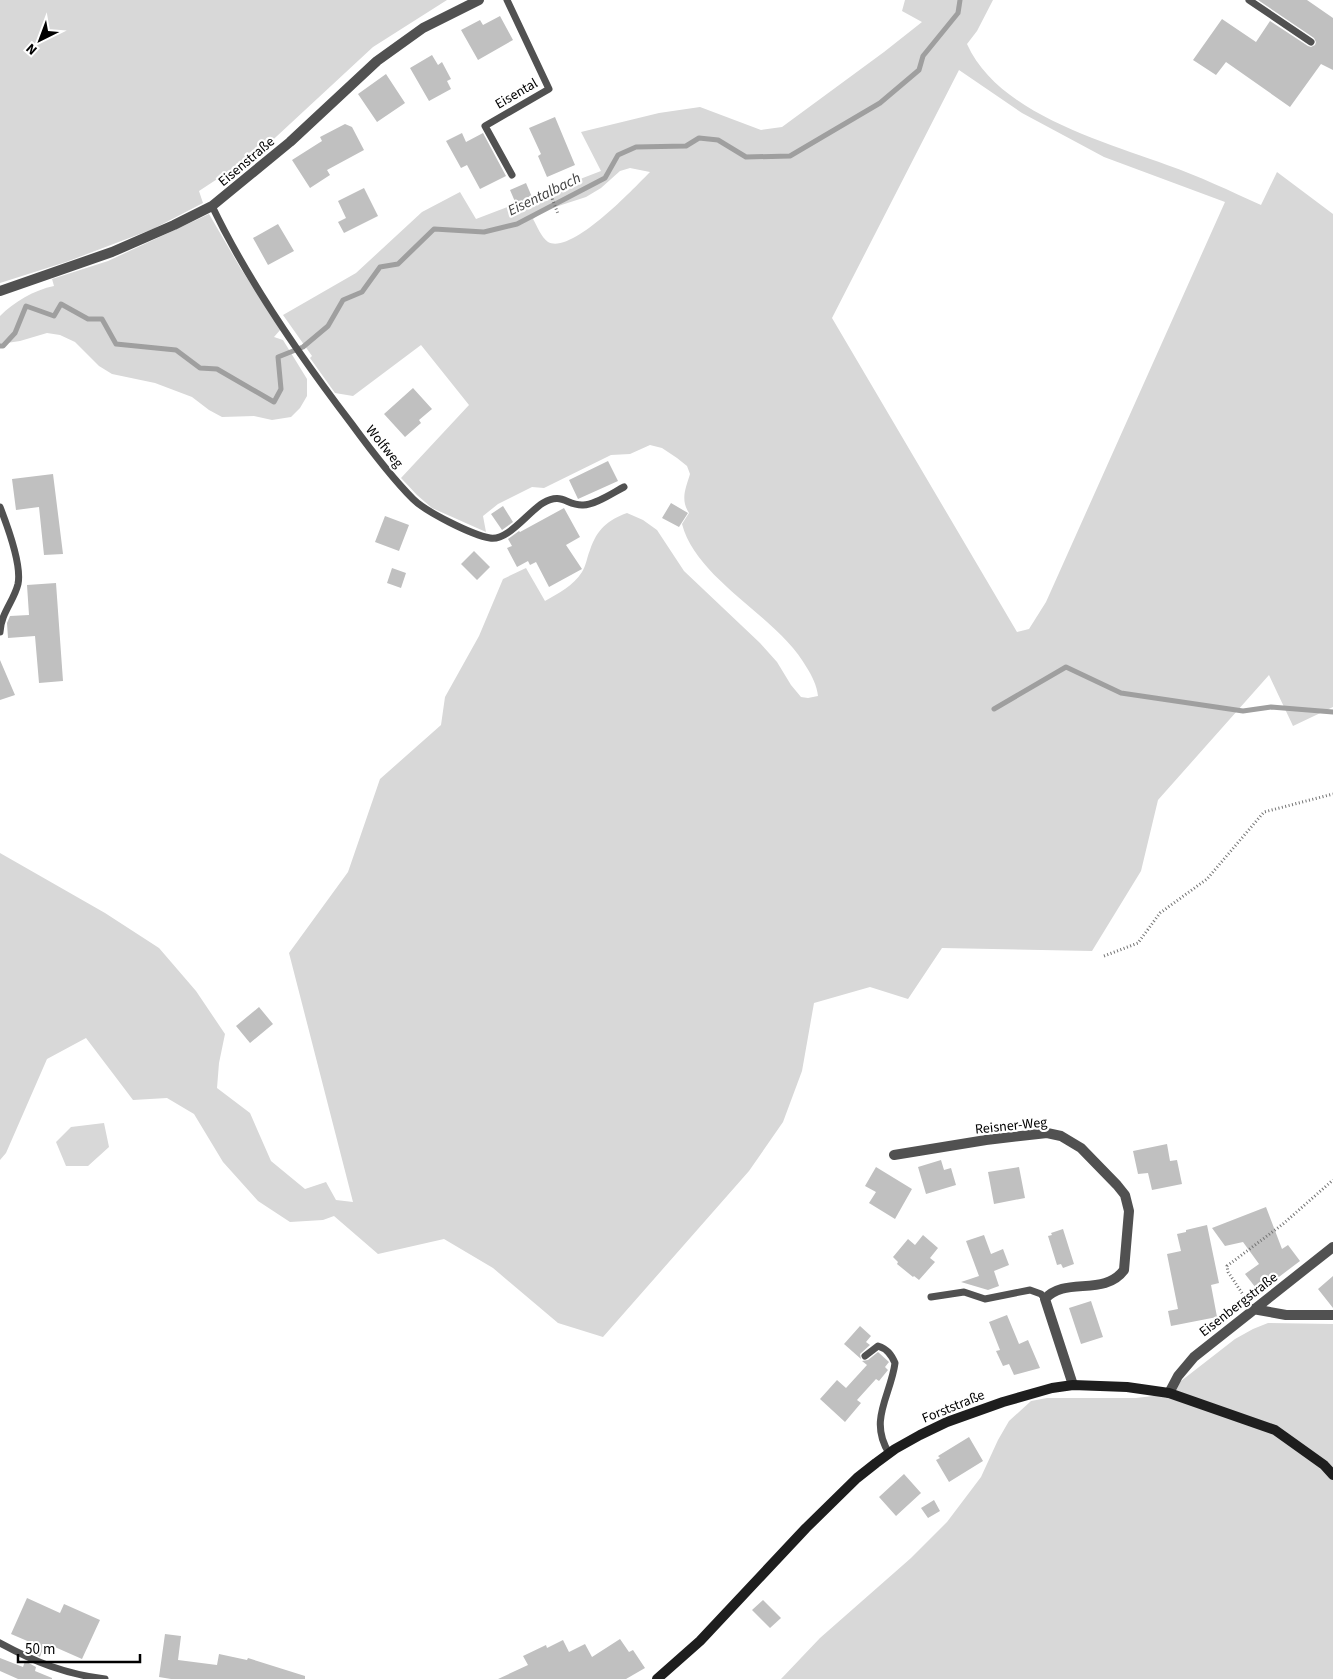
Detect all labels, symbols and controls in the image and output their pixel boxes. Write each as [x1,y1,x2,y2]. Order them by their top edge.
north arrow [15,15,65,65]
text: N [22,38,42,59]
street label: Eisental [491,73,542,114]
street label: Eisenstraße [214,132,279,191]
water label: Eisentalbach [504,168,585,221]
street label: Wolfweg [361,421,408,472]
street label: Reisner-Weg [974,1112,1048,1140]
street label: Eisenbergstraße [1195,1268,1282,1342]
street label: Forststraße [919,1385,988,1429]
scale bar [18,1632,140,1664]
text: 50 m [25,1639,55,1660]

